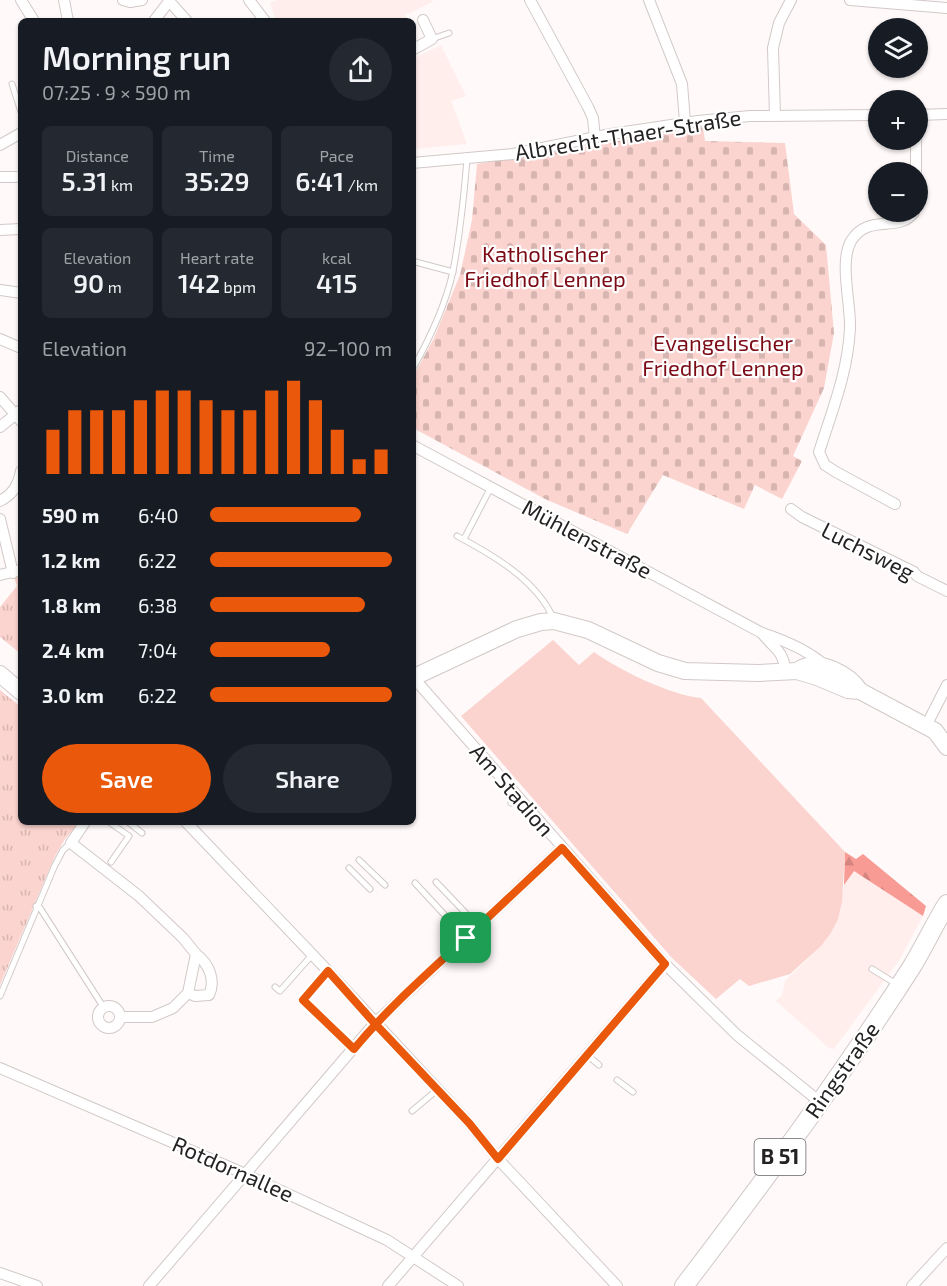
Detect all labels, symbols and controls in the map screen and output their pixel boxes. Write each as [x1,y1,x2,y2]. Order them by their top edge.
map controls [868,18,928,222]
button: layers [868,18,928,78]
text: Morning run [42,37,231,77]
button: share [329,38,392,101]
text: 07:25 · 9 × 590 m [42,80,191,104]
button: + [868,90,928,150]
street label: Albrecht-Thaer-Straße [513,103,743,165]
text: Distance [66,146,129,165]
text: Time [199,146,235,165]
text: Pace [319,146,354,165]
button: − [868,162,928,222]
text: 5.31 [62,165,107,196]
text: 35:29 [184,165,250,196]
text: 6:41 [295,165,344,196]
text: km [107,175,133,194]
text: /km [344,175,378,194]
park label: Katholischer Friedhof Lennep [464,240,626,291]
text: Elevation [63,248,131,267]
text: Heart rate [180,248,254,267]
text: kcal [322,248,351,267]
text: 90 [73,267,104,298]
text: 142 [178,267,220,298]
text: 415 [316,267,357,298]
text: m [104,277,122,296]
text: bpm [220,277,256,296]
park label: Evangelischer Friedhof Lennep [642,329,804,380]
text: Elevation [42,336,127,360]
text: 92–100 m [304,336,392,360]
street label: Mühlenstraße [518,493,657,583]
text: 590 m [42,503,99,527]
text: 6:40 [138,503,179,527]
street label: Luchsweg [818,516,919,585]
text: 1.2 km [42,548,100,572]
text: 6:22 [138,548,177,572]
text: 1.8 km [42,593,101,617]
text: 6:38 [138,593,177,617]
text: 2.4 km [42,638,104,662]
text: 7:04 [138,638,177,662]
text: 3.0 km [42,683,104,707]
text: 6:22 [138,683,177,707]
street label: Am Stadion [466,738,560,841]
button: Save [42,744,211,813]
button: Share [223,744,392,813]
pin [440,912,491,963]
icon: arrive [449,921,482,954]
street label: Ringstraße [799,1016,884,1122]
street label: Rotdornallee [169,1130,298,1206]
road number: B 51 [754,1139,806,1175]

